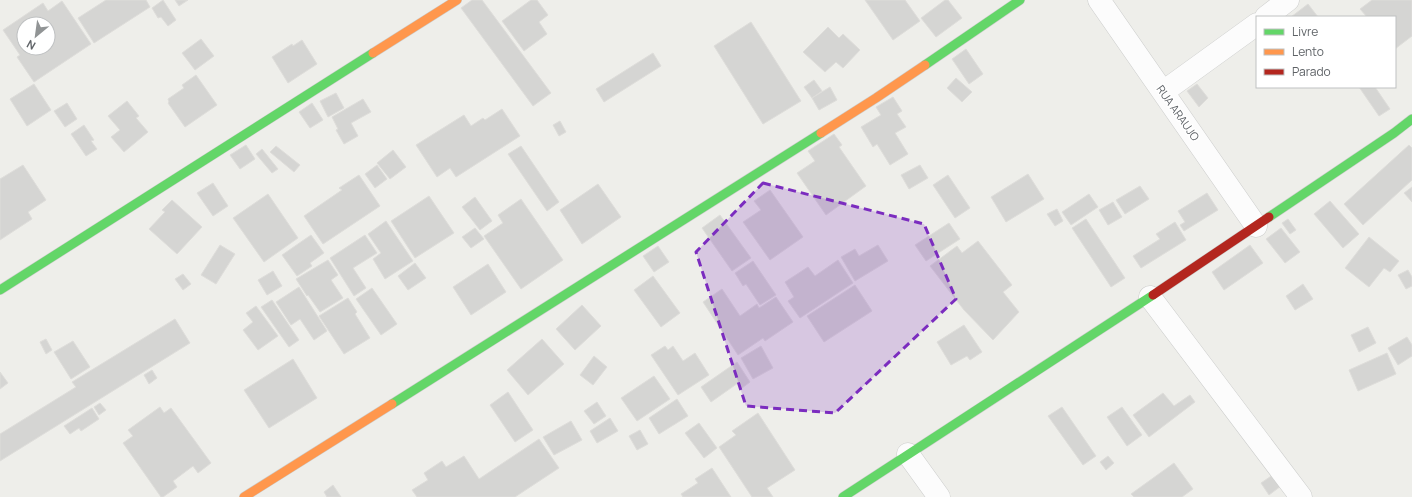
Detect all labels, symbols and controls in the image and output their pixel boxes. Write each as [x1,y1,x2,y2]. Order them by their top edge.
north arrow [16,16,56,56]
legend [1256,16,1396,88]
text: Livre [1292,23,1318,40]
text: N [24,37,38,54]
text: Lento [1292,43,1324,60]
text: Parado [1292,63,1331,80]
street label: RUA ARAUJO [1154,82,1203,144]

